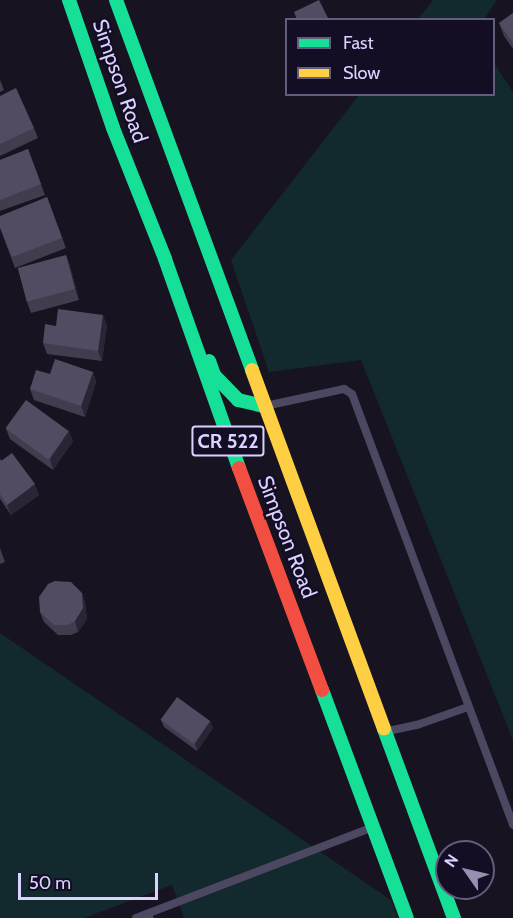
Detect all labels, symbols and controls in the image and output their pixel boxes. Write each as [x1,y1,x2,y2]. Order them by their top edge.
street label: Simpson Road [87,16,153,146]
legend [285,18,495,96]
text: Fast [343,32,374,54]
text: Slow [343,62,380,84]
road number: CR 522 [190,424,266,458]
street label: Simpson Road [252,472,322,602]
north arrow [435,840,495,900]
text: N [440,851,462,871]
scale bar [21,861,160,899]
text: 50 m [29,872,71,894]

